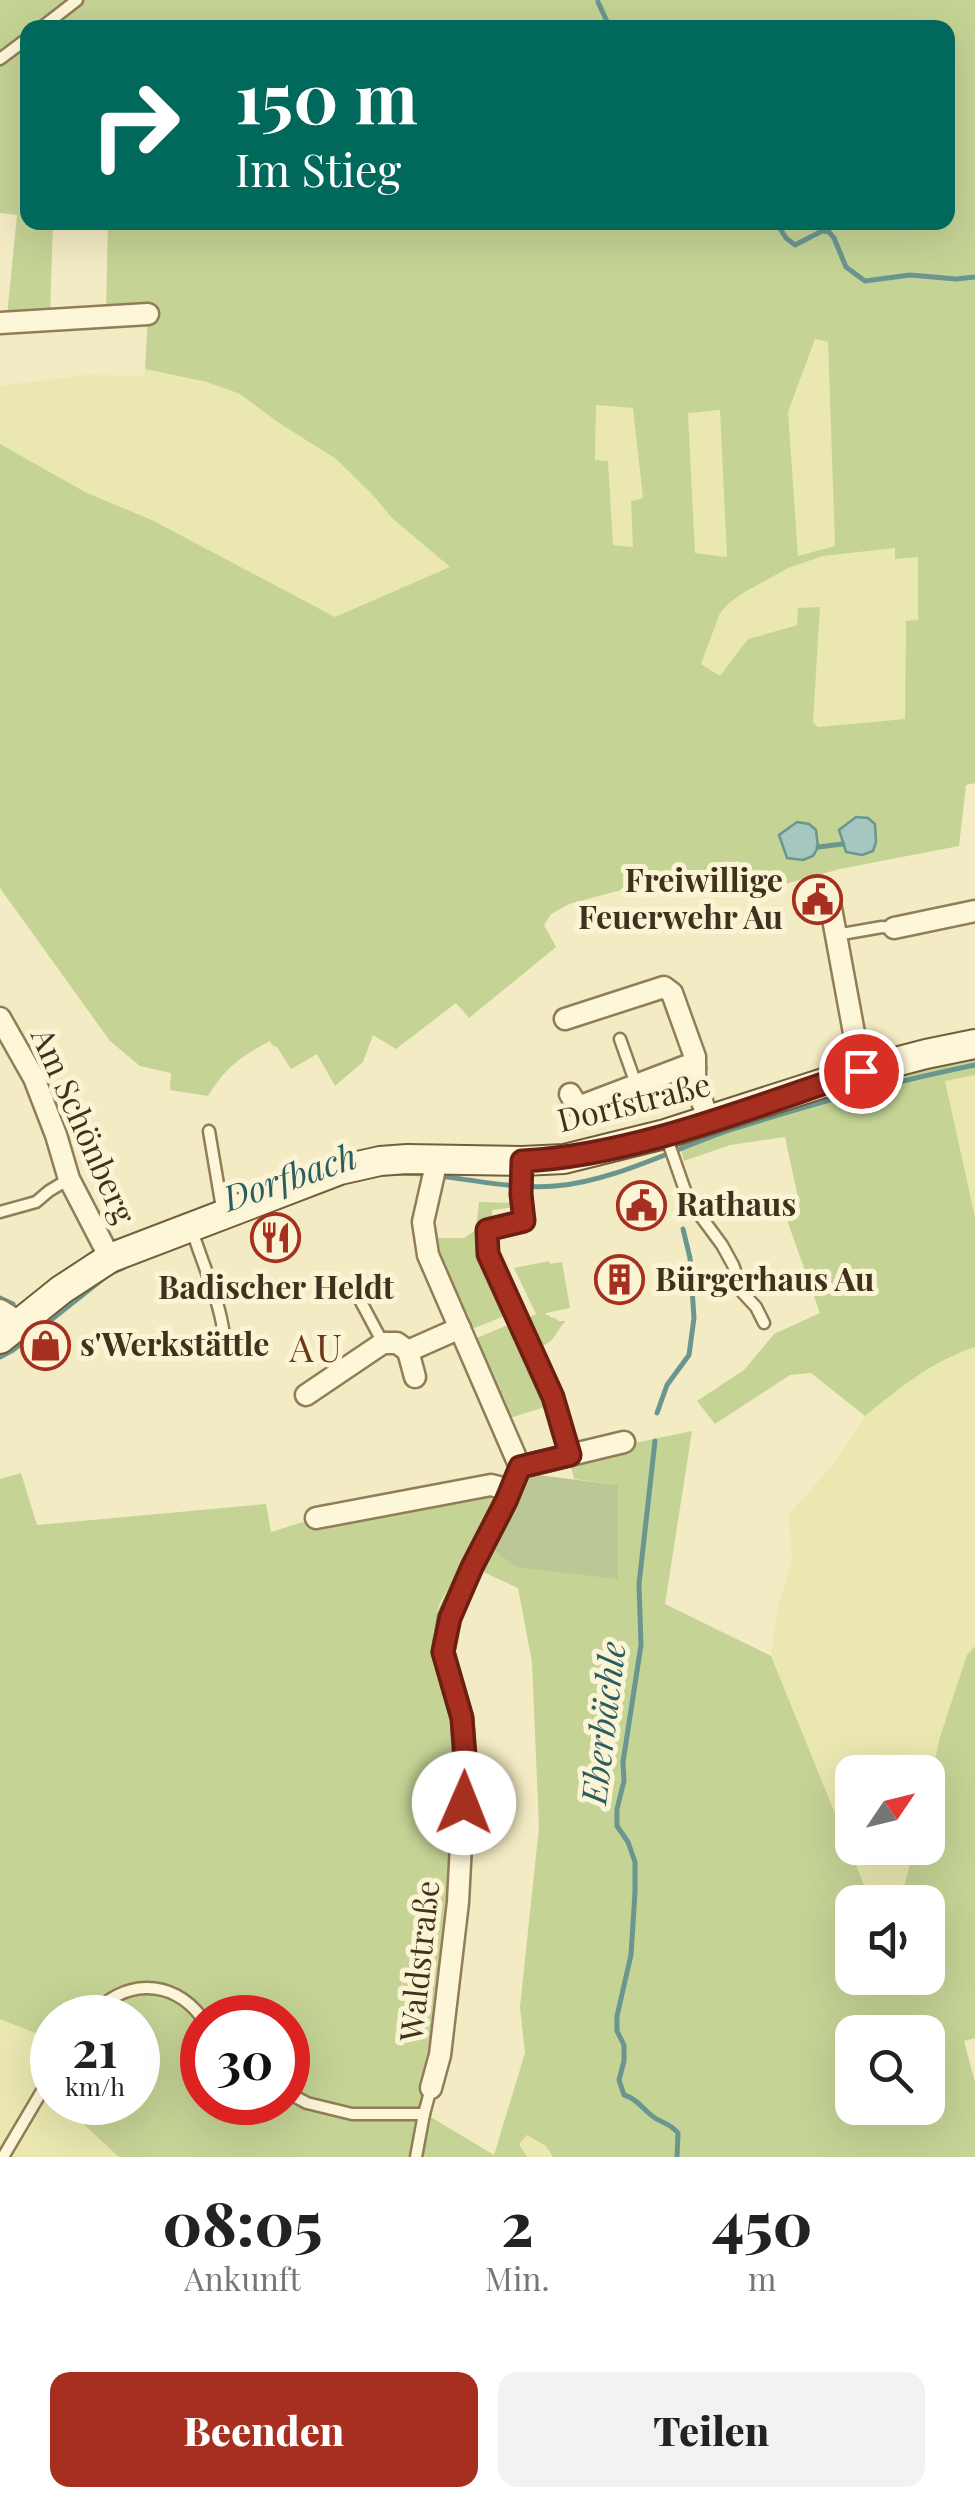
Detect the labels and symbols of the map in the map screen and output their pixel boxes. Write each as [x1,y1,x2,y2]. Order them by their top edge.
place label: Freiwillige Feuerwehr Au [578,857,783,937]
public building icon: Freiwillige Feuerwehr Au [792,873,844,925]
street label: Am Schönberg [22,1019,148,1230]
pin [819,1029,904,1114]
street label: Dorfstraße [552,1061,714,1140]
water label: Dorfbach [214,1131,362,1221]
public building icon: Rathaus [615,1179,667,1231]
place label: Rathaus [676,1181,796,1224]
restaurant icon: Badischer Heldt [250,1212,302,1264]
building icon: Bürgerhaus Au [594,1254,646,1306]
place label: Bürgerhaus Au [655,1256,874,1299]
place label: Badischer Heldt [158,1264,395,1307]
shop icon: s'Werkstättle [19,1319,71,1371]
place label: s'Werkstättle [80,1321,269,1364]
district label: AU [289,1321,344,1372]
water label: Eberbächle [568,1639,635,1809]
position arrow [412,1751,516,1855]
north arrow [835,1755,945,1865]
street label: Waldstraße [388,1878,447,2044]
speed limit sign: 30 [180,1995,310,2125]

